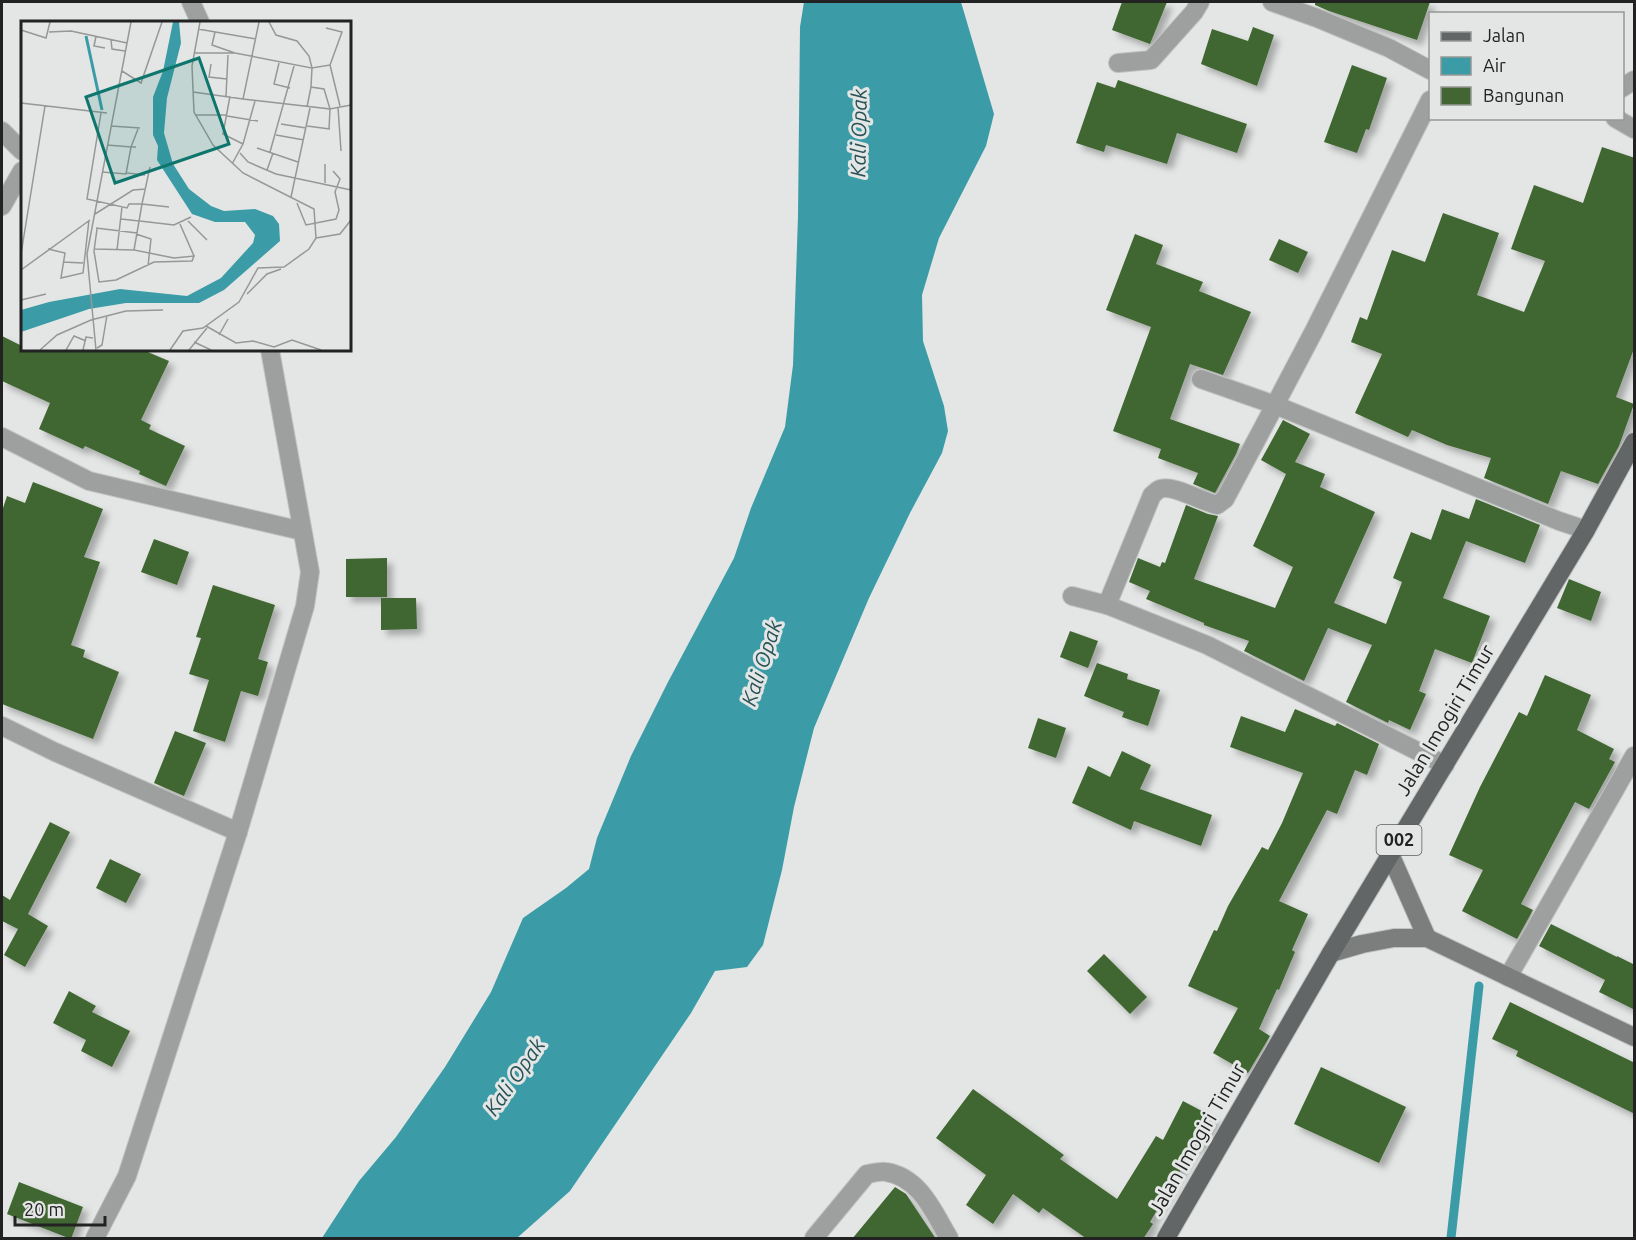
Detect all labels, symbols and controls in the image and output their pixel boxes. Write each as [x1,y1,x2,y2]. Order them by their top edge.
legend [1429,12,1624,120]
inset map [21,21,351,351]
text: Jalan [1483,25,1525,45]
text: Air [1483,55,1506,75]
text: Bangunan [1483,85,1564,105]
water label: Kali Opak [845,88,871,178]
water label: Kali Opak [736,617,786,709]
street label: Jalan Imogiri Timur [1390,640,1499,799]
road number: 002 [1376,825,1422,855]
water label: Kali Opak [479,1033,550,1120]
street label: Jalan Imogiri Timur [1144,1058,1250,1219]
scale bar [15,1189,105,1227]
text: 20 m [24,1199,64,1219]

